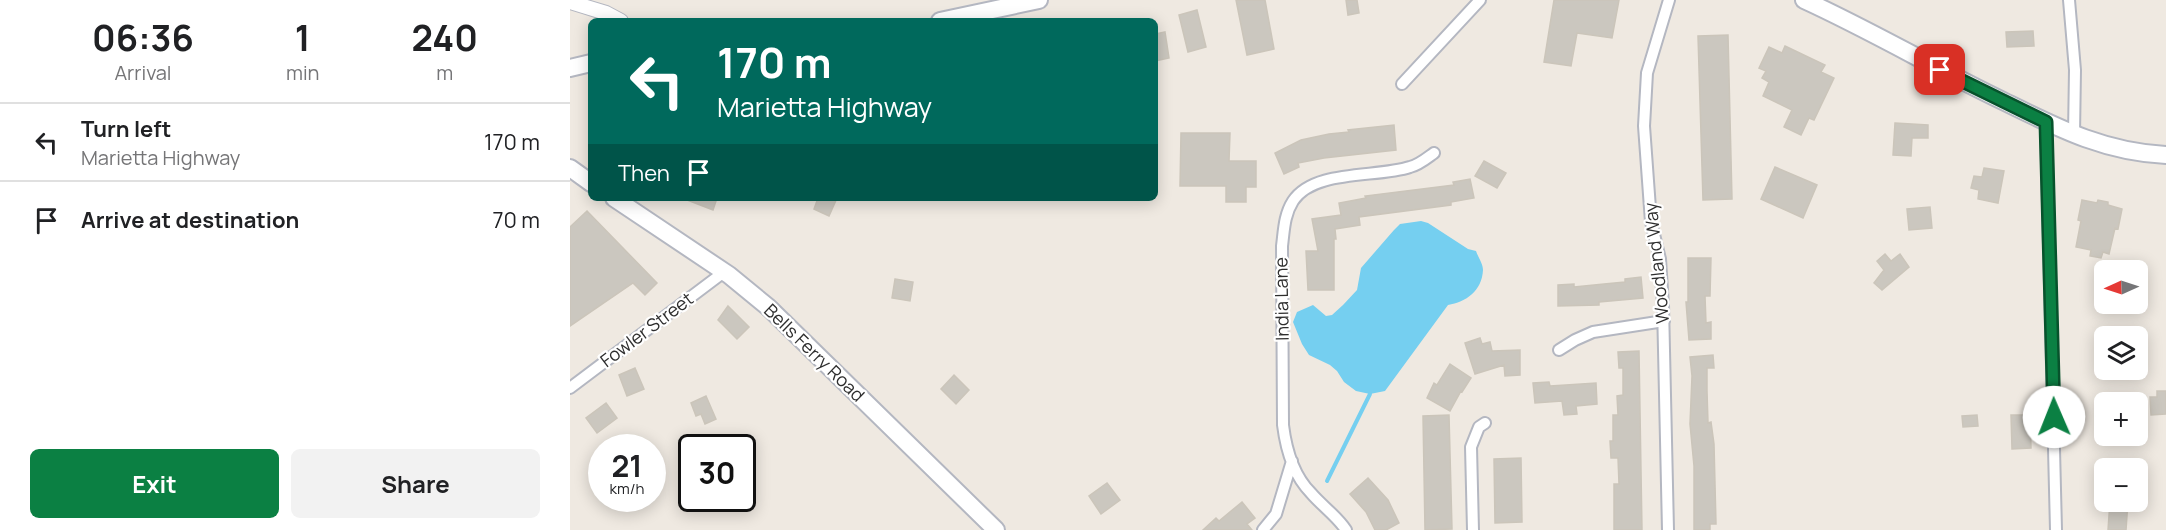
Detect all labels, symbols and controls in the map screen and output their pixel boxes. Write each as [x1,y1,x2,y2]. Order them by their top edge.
text: 06:36 [92,13,194,62]
text: 1 [295,13,311,62]
text: 240 [412,13,478,62]
text: 170 m [717,33,832,91]
icon: left [618,42,696,120]
pin [1914,44,1965,95]
icon: arrive [1923,53,1956,86]
text: Arrival [114,59,172,86]
text: min [286,59,319,86]
text: m [436,59,453,86]
text: Marietta Highway [717,88,932,125]
text: Turn left [81,114,171,144]
icon: left [30,126,63,159]
text: 170 m [484,127,540,157]
text: Marietta Highway [81,144,240,171]
icon: arrive [682,156,715,189]
text: Then [618,158,670,188]
street label: Woodland Way [1638,201,1674,325]
icon: arrive [30,204,63,237]
text: Arrive at destination [81,205,299,235]
text: 70 m [492,205,540,235]
street label: India Lane [1268,257,1294,341]
north arrow [2094,260,2148,314]
map controls [2094,260,2148,512]
street label: Fowler Street [595,286,698,372]
street label: Bells Ferry Road [759,298,870,406]
button: layers [2094,326,2148,380]
position arrow [2022,385,2086,449]
button: + [2094,392,2148,446]
speed limit sign: 30 [678,434,756,512]
text: 21 [611,445,643,486]
button: Exit [30,449,279,518]
button: Share [291,449,540,518]
button: − [2094,458,2148,512]
text: km/h [610,478,644,499]

